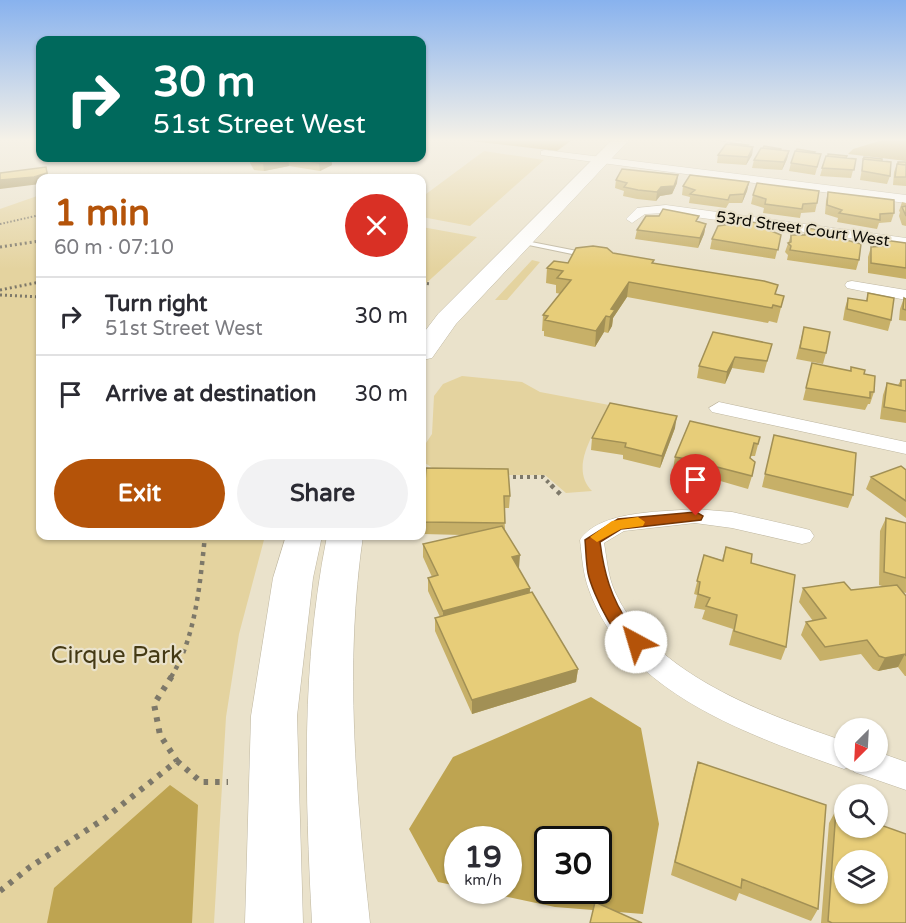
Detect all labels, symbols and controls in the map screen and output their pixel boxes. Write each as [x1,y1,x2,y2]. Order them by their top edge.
text: 30 m [153,57,255,108]
icon: right [54,60,132,138]
text: 51st Street West [153,108,366,141]
text: 1 min [54,192,150,235]
button: close [345,194,408,257]
street label: 53rd Street Court West [715,207,891,251]
text: 60 m · 07:10 [54,236,174,260]
text: Turn right [105,291,207,317]
icon: right [54,300,87,333]
text: 30 m [354,303,408,329]
text: 51st Street West [105,317,263,341]
icon: arrive [54,378,87,411]
text: Arrive at destination [105,381,316,407]
text: 30 m [354,381,408,407]
pin [670,454,721,516]
button: Exit [54,459,225,528]
button: Share [237,459,408,528]
icon: arrive [679,463,712,496]
position arrow [604,610,668,674]
park label: Cirque Park [51,641,183,670]
north arrow [834,718,888,772]
map controls [834,718,888,904]
button: search [834,784,888,838]
speed limit sign: 30 [534,826,612,904]
text: 19 [464,839,502,876]
button: layers [834,850,888,904]
text: km/h [464,871,502,889]

